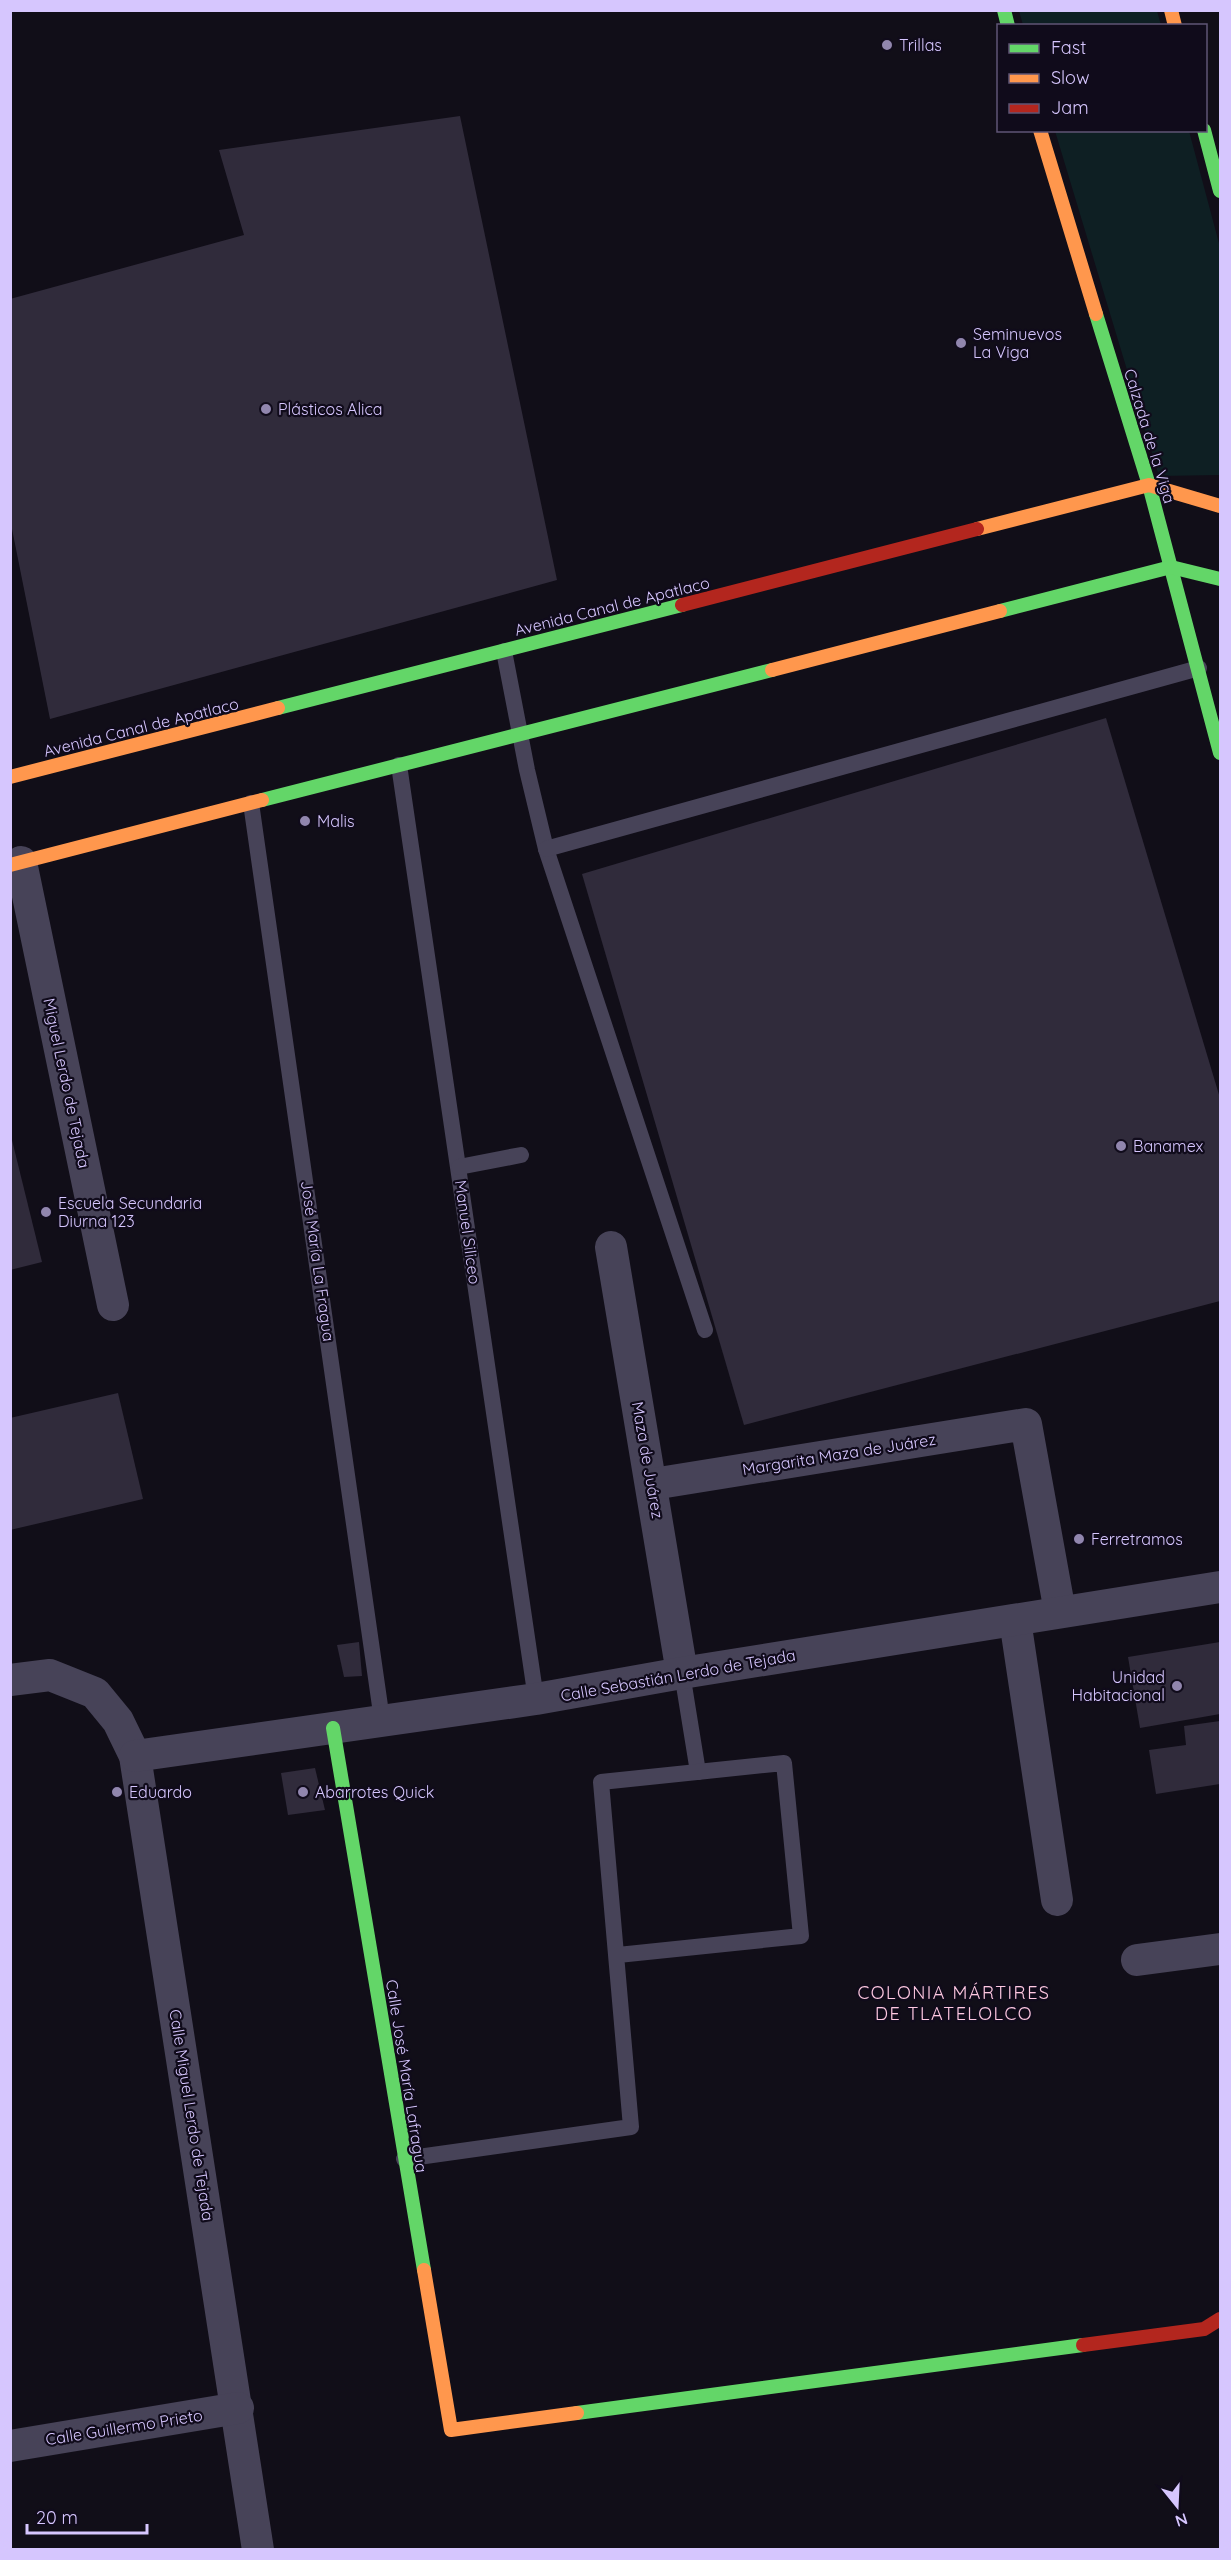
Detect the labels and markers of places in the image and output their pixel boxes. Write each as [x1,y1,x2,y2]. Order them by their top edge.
place label: Trillas [899,35,942,55]
marker: Trillas [880,38,894,52]
place label: Seminuevos La Viga [973,324,1062,362]
marker: Seminuevos La Viga [954,336,968,350]
place label: Plásticos Alica [278,399,383,419]
marker: Plásticos Alica [259,402,273,416]
place label: Malis [317,811,355,831]
marker: Malis [298,814,312,828]
place label: Banamex [1133,1136,1204,1156]
marker: Banamex [1114,1139,1128,1153]
place label: Escuela Secundaria Diurna 123 [58,1193,202,1231]
marker: Escuela Secundaria Diurna 123 [39,1205,53,1219]
place label: Ferretramos [1091,1529,1183,1549]
marker: Ferretramos [1072,1532,1086,1546]
place label: Unidad Habitacional [1072,1667,1165,1705]
marker: Unidad Habitacional [1170,1679,1184,1693]
place label: Eduardo [129,1782,192,1802]
place label: Abarrotes Quick [315,1782,434,1802]
marker: Eduardo [110,1785,124,1799]
marker: Abarrotes Quick [296,1785,310,1799]

